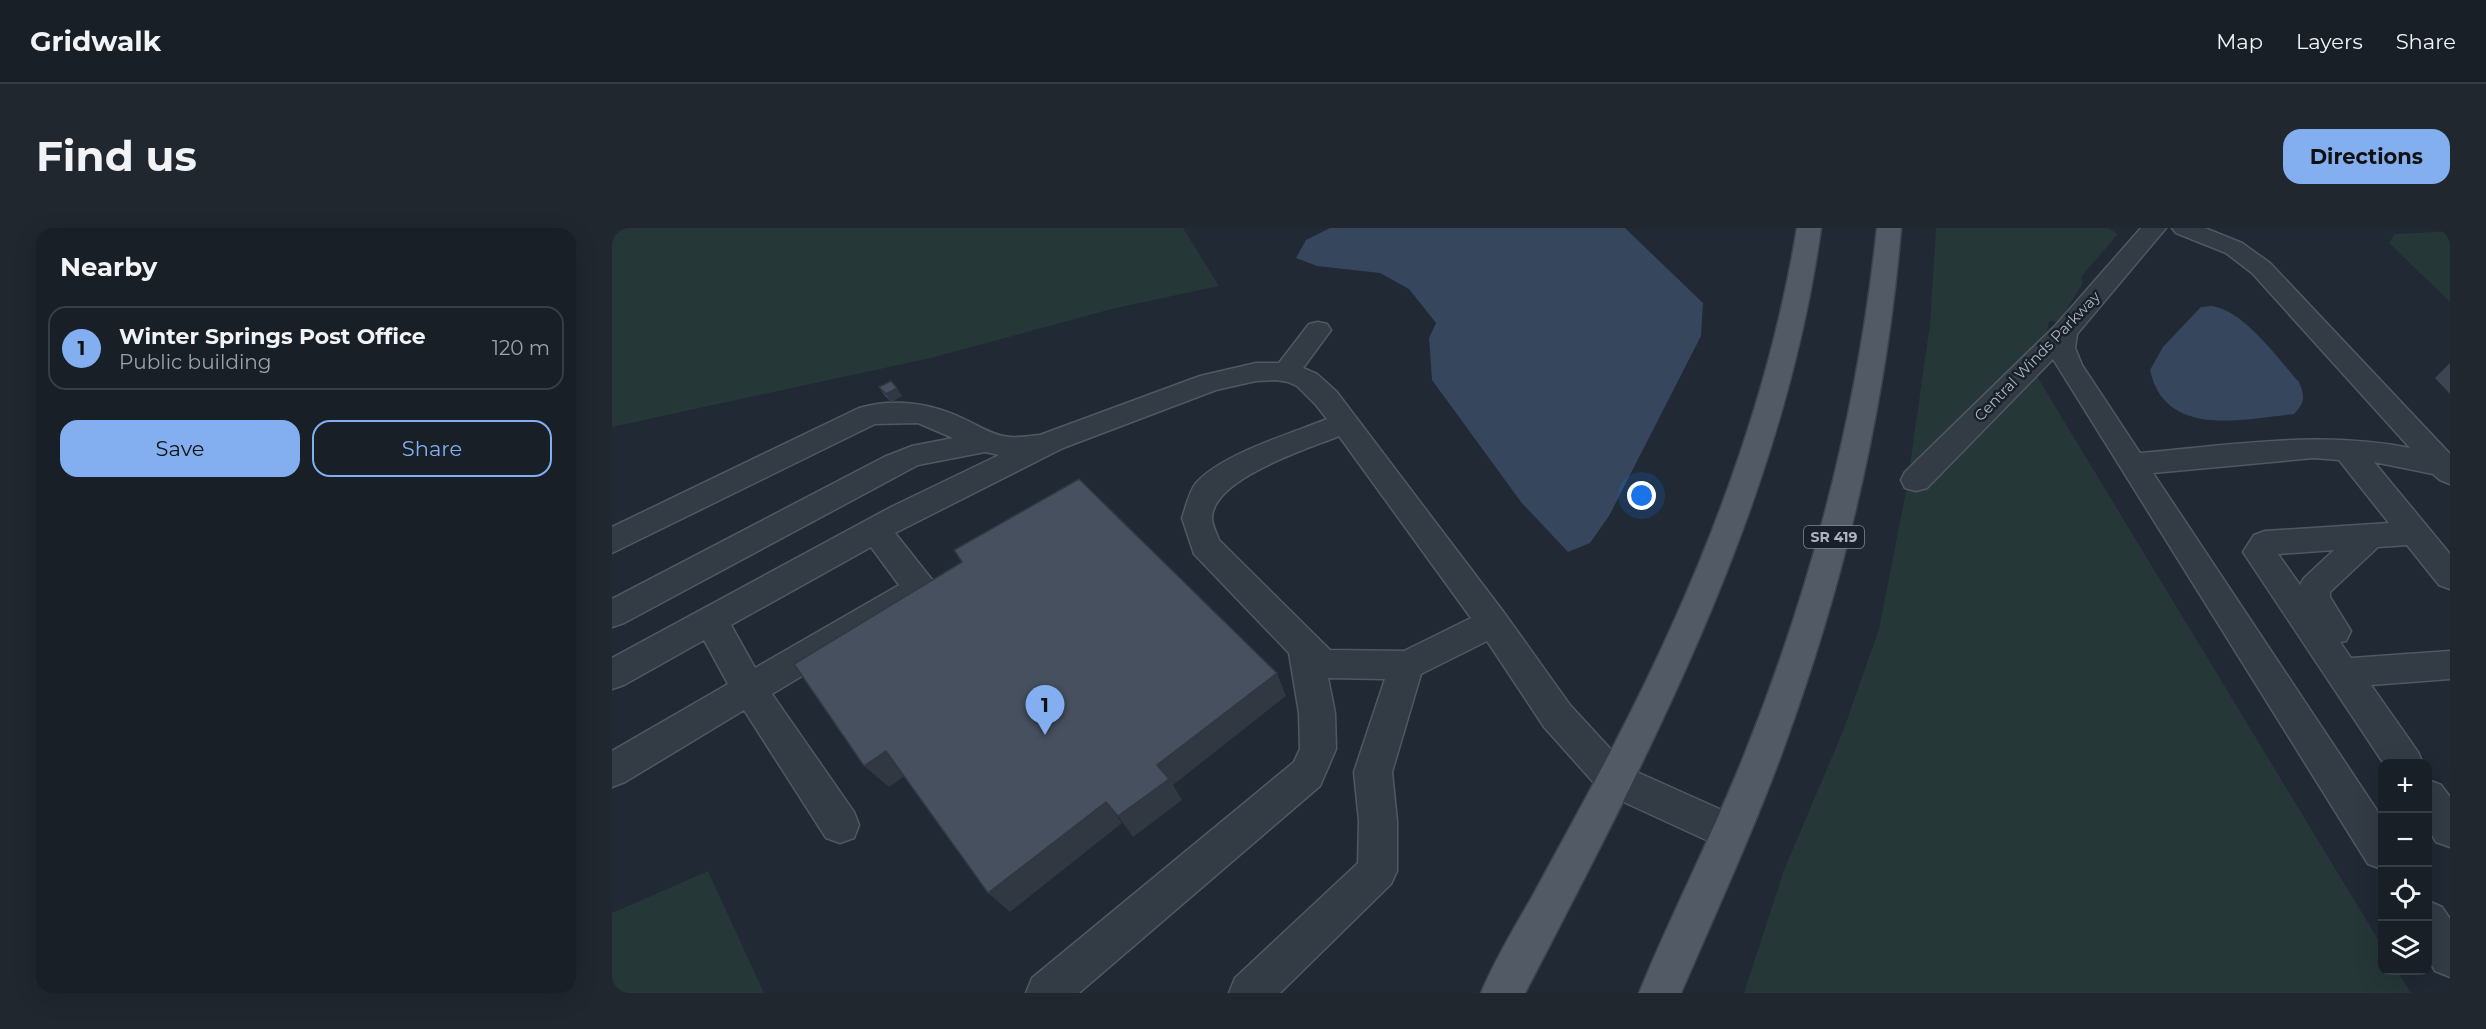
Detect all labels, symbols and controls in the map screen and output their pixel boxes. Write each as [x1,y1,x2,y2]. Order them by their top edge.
text: Gridwalk [30,24,161,58]
text: Map [2216,29,2263,54]
text: Layers [2296,29,2363,54]
text: Share [2396,29,2456,54]
button: Directions [2283,129,2450,184]
text: Find us [36,130,197,182]
text: Nearby [60,251,157,283]
street label: Central Winds Parkway [1970,286,2105,425]
text: Winter Springs Post Office [119,323,426,350]
text: 1 [78,336,85,360]
text: 120 m [492,336,550,360]
text: Public building [119,350,272,374]
button: Save [60,420,300,477]
button: Share [312,420,552,477]
your location [1627,481,1656,510]
road number: SR 419 [1804,526,1864,548]
pin: 1 [1026,686,1064,735]
map controls [2378,759,2432,975]
button: + [2378,759,2432,813]
button: − [2378,813,2432,867]
button: locate [2378,867,2432,921]
button: layers [2378,921,2432,975]

